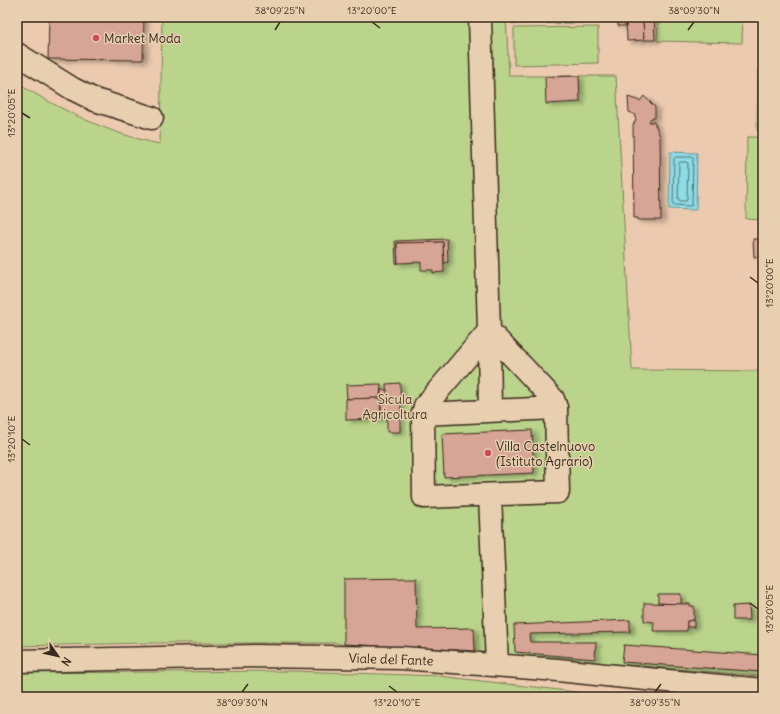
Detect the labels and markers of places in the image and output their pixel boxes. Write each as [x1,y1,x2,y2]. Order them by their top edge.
place label: Market Moda [104,30,181,47]
marker: Market Moda [91,33,101,43]
place label: Villa Castelnuovo (Istituto Agrario) [496,438,595,470]
marker: Villa Castelnuovo (Istituto Agrario) [483,448,493,458]

